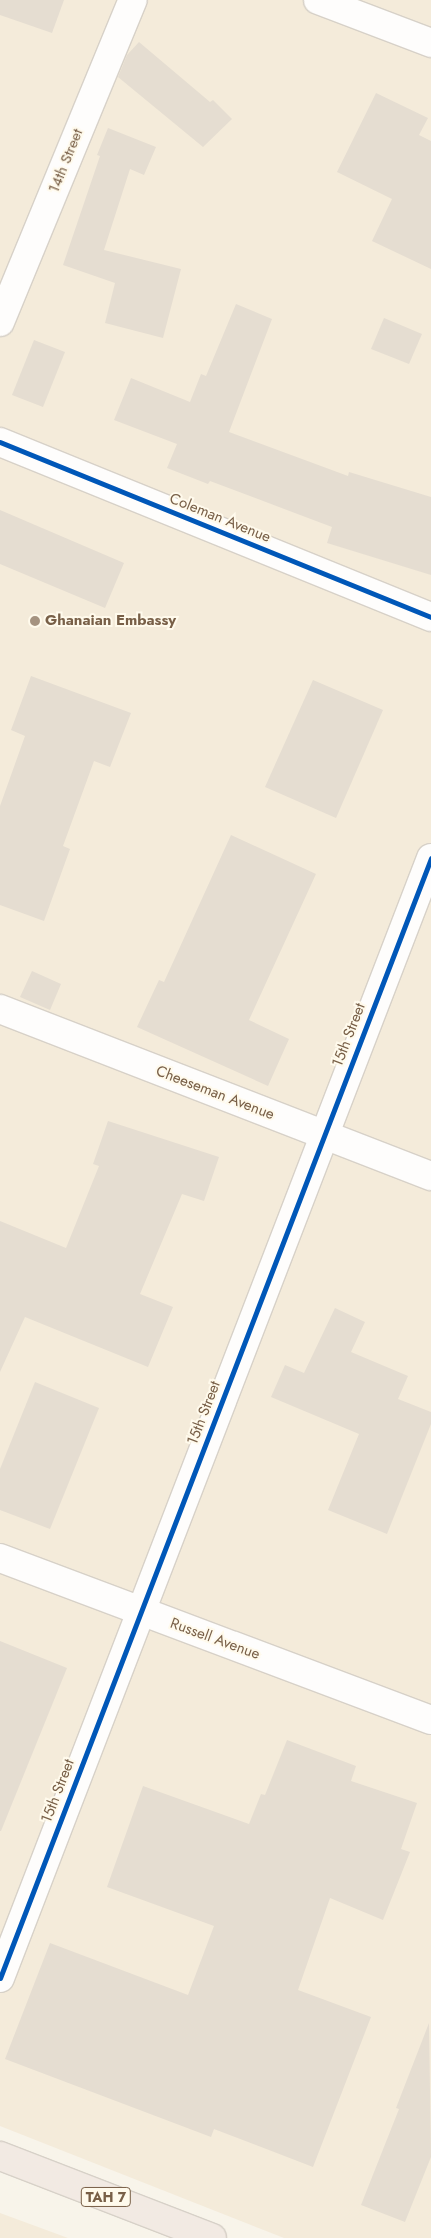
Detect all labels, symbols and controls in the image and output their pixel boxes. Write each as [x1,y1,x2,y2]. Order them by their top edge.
street label: 14th Street [45,126,87,196]
street label: Coleman Avenue [167,489,273,547]
place label: Ghanaian Embassy [45,612,176,630]
marker: Ghanaian Embassy [29,615,41,627]
street label: 15th Street [329,1001,369,1069]
street label: Cheeseman Avenue [153,1062,277,1124]
street label: 15th Street [184,1379,224,1447]
street label: Russell Avenue [168,1614,262,1664]
street label: 15th Street [38,1757,78,1825]
road number: TAH 7 [80,2186,132,2208]

